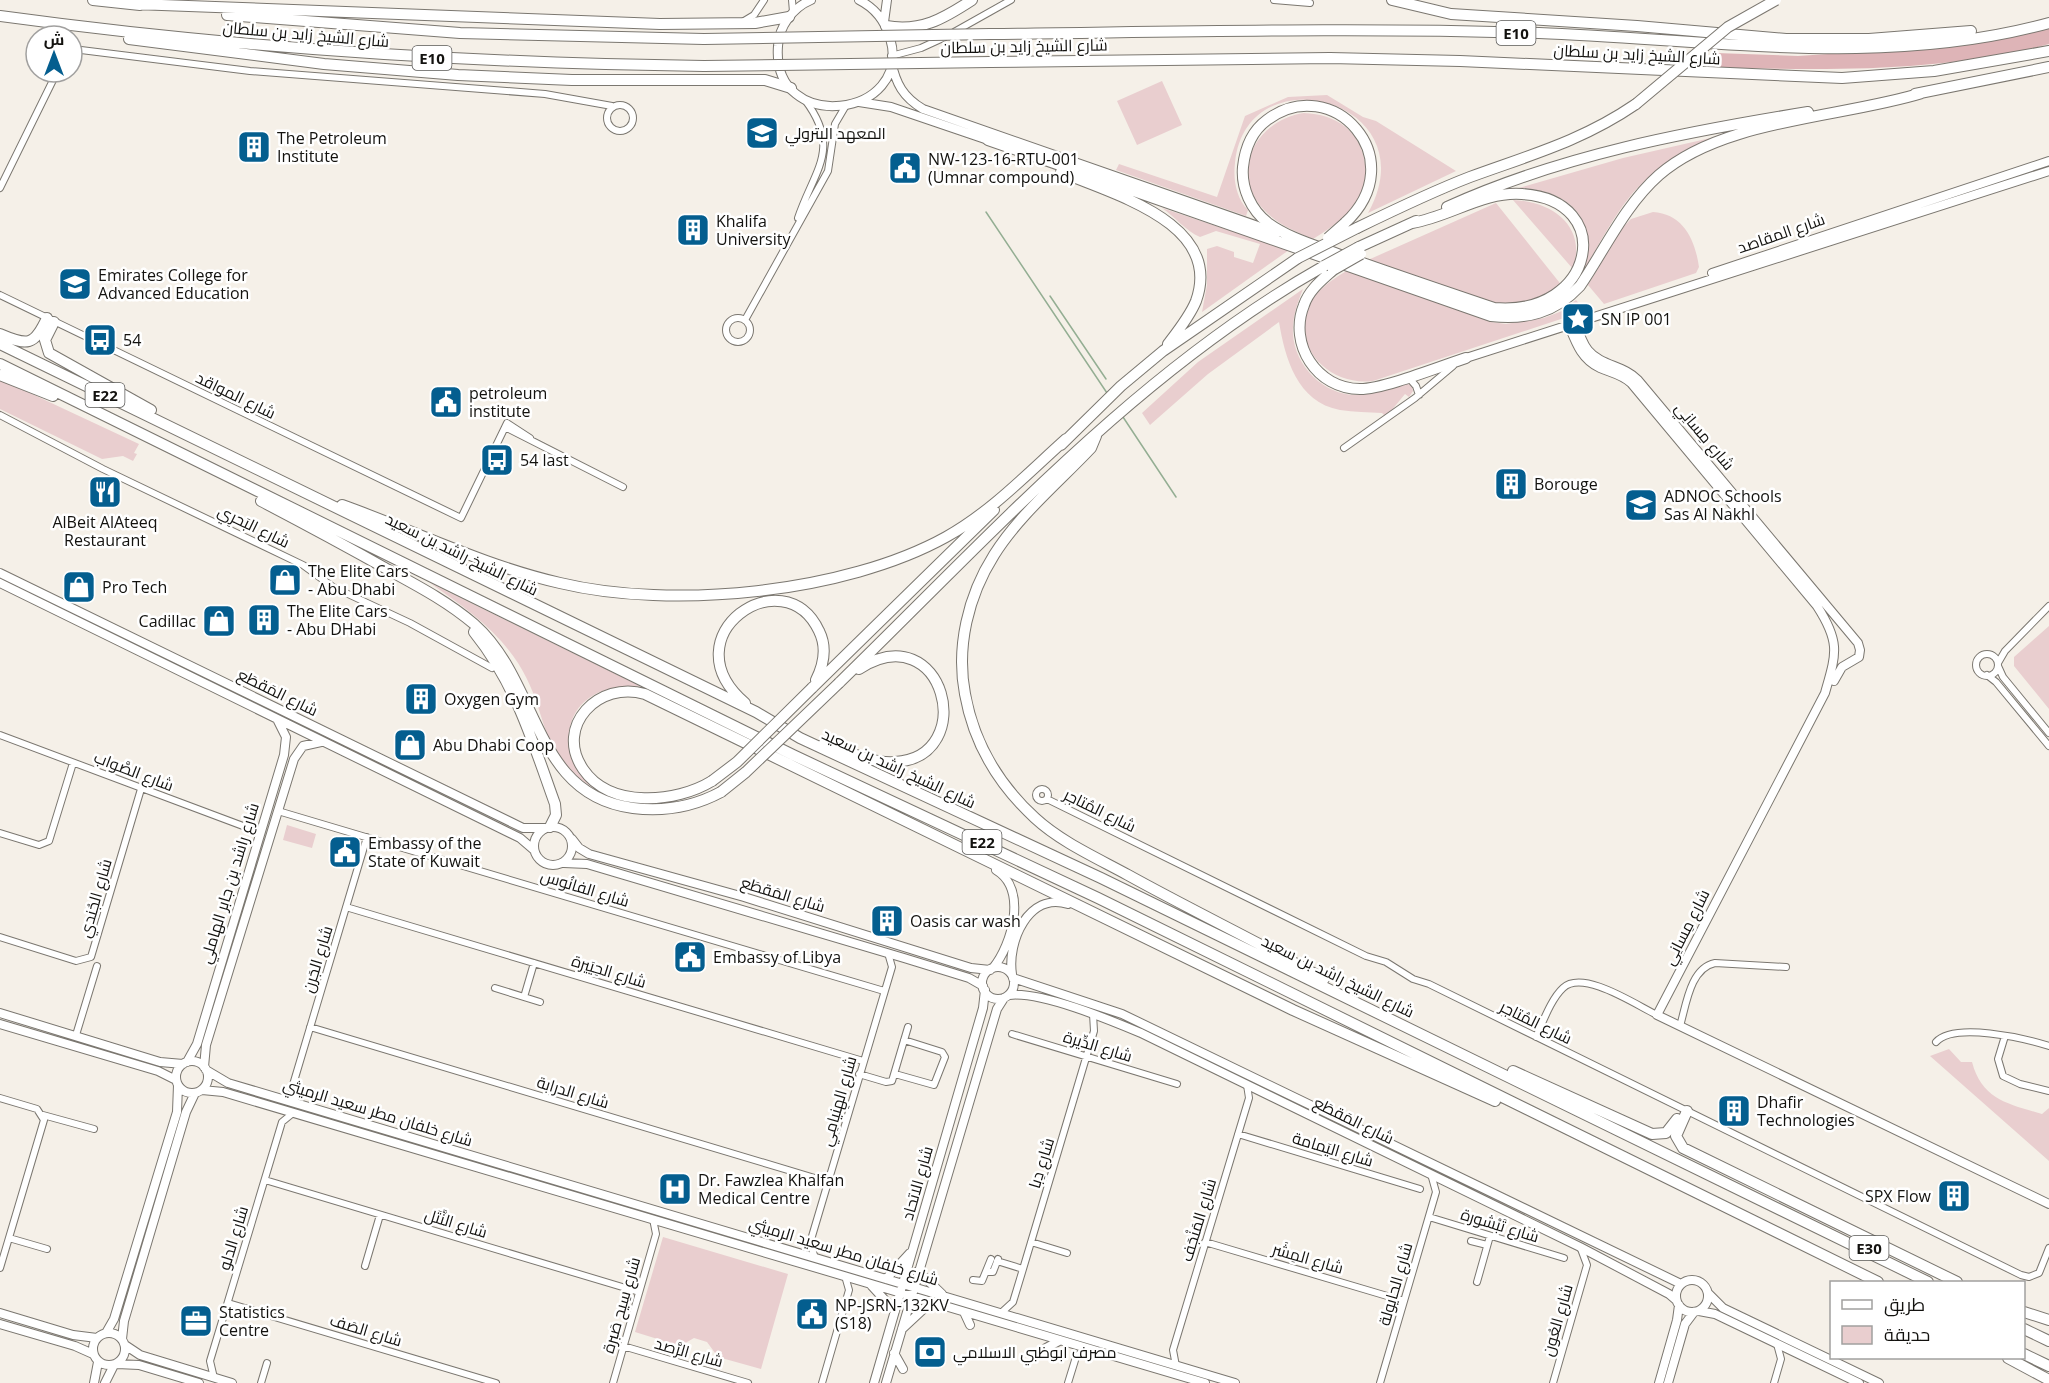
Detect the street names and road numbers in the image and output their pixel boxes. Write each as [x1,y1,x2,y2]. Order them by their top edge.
street label: شارع الشيخ زايد بن سلطان [222,16,390,53]
road number: E10 [1496,21,1536,45]
street label: شارع الشيخ زايد بن سلطان [940,34,1108,59]
street label: شارع الشيخ زايد بن سلطان [1553,39,1721,70]
road number: E10 [412,46,452,70]
street label: شارع المقاصد [1734,208,1828,259]
street label: شارع المواقد [192,366,280,425]
road number: E22 [86,383,124,407]
street label: شارع مِسانِي [1668,397,1740,477]
street label: شارع البَحرِي [213,499,294,556]
street label: شارع الشيخ راشد بن سعيد [382,507,542,601]
street label: شارع المَقطَع [234,663,322,722]
street label: شارع الشيخ راشد بن سعيد [818,723,979,814]
street label: شارع الصَّواب [91,746,177,797]
street label: شارع المُتاجر [1059,783,1140,838]
street label: شارع راشد بن جابر الهاملي [194,800,267,967]
road number: E22 [962,830,1002,854]
street label: شارع الجُندي [73,856,120,941]
street label: شارع الفانُوس [538,864,632,913]
street label: شارع المَقطَع [738,871,828,918]
street label: شارع مِسانِي [1658,885,1717,970]
street label: شارع الجَرن [296,923,339,995]
street label: شارع الشيخ راشد بن سعيد [1258,929,1418,1023]
street label: شارع الحِيَيرة [569,949,649,994]
street label: شارع المُتاجر [1495,995,1576,1050]
street label: شارع الدِّيرة [1061,1025,1135,1068]
street label: شارع الهِنيامِي [815,1053,864,1150]
street label: شارع الدرابة [534,1071,612,1114]
street label: شارع خلفان مطر سعيد الرميثي [280,1073,475,1154]
street label: شارع المَقطَع [1310,1091,1398,1150]
street label: شارع اليَمامة [1290,1126,1376,1173]
street label: شارع دِبا [1023,1135,1060,1191]
street label: شارع الاتحاد [896,1143,939,1223]
street label: شارع المَنْجَف [1175,1176,1222,1265]
street label: شارع الدلو [213,1203,254,1273]
street label: شارع النَّتَل [422,1203,490,1244]
street label: شارع تَبْشورة [1458,1203,1542,1248]
street label: شارع خلفان مطر سعيد الرميثي [746,1212,941,1293]
road number: E30 [1850,1236,1888,1260]
street label: شارع المِشَر [1269,1237,1346,1280]
street label: شارع الحايولة [1373,1240,1418,1328]
street label: شارع سِيح صَبرة [597,1254,646,1356]
street label: شارع العُون [1536,1281,1579,1359]
street label: شارع الصَف [327,1309,405,1352]
street label: شارع الرَّصد [652,1332,726,1373]

